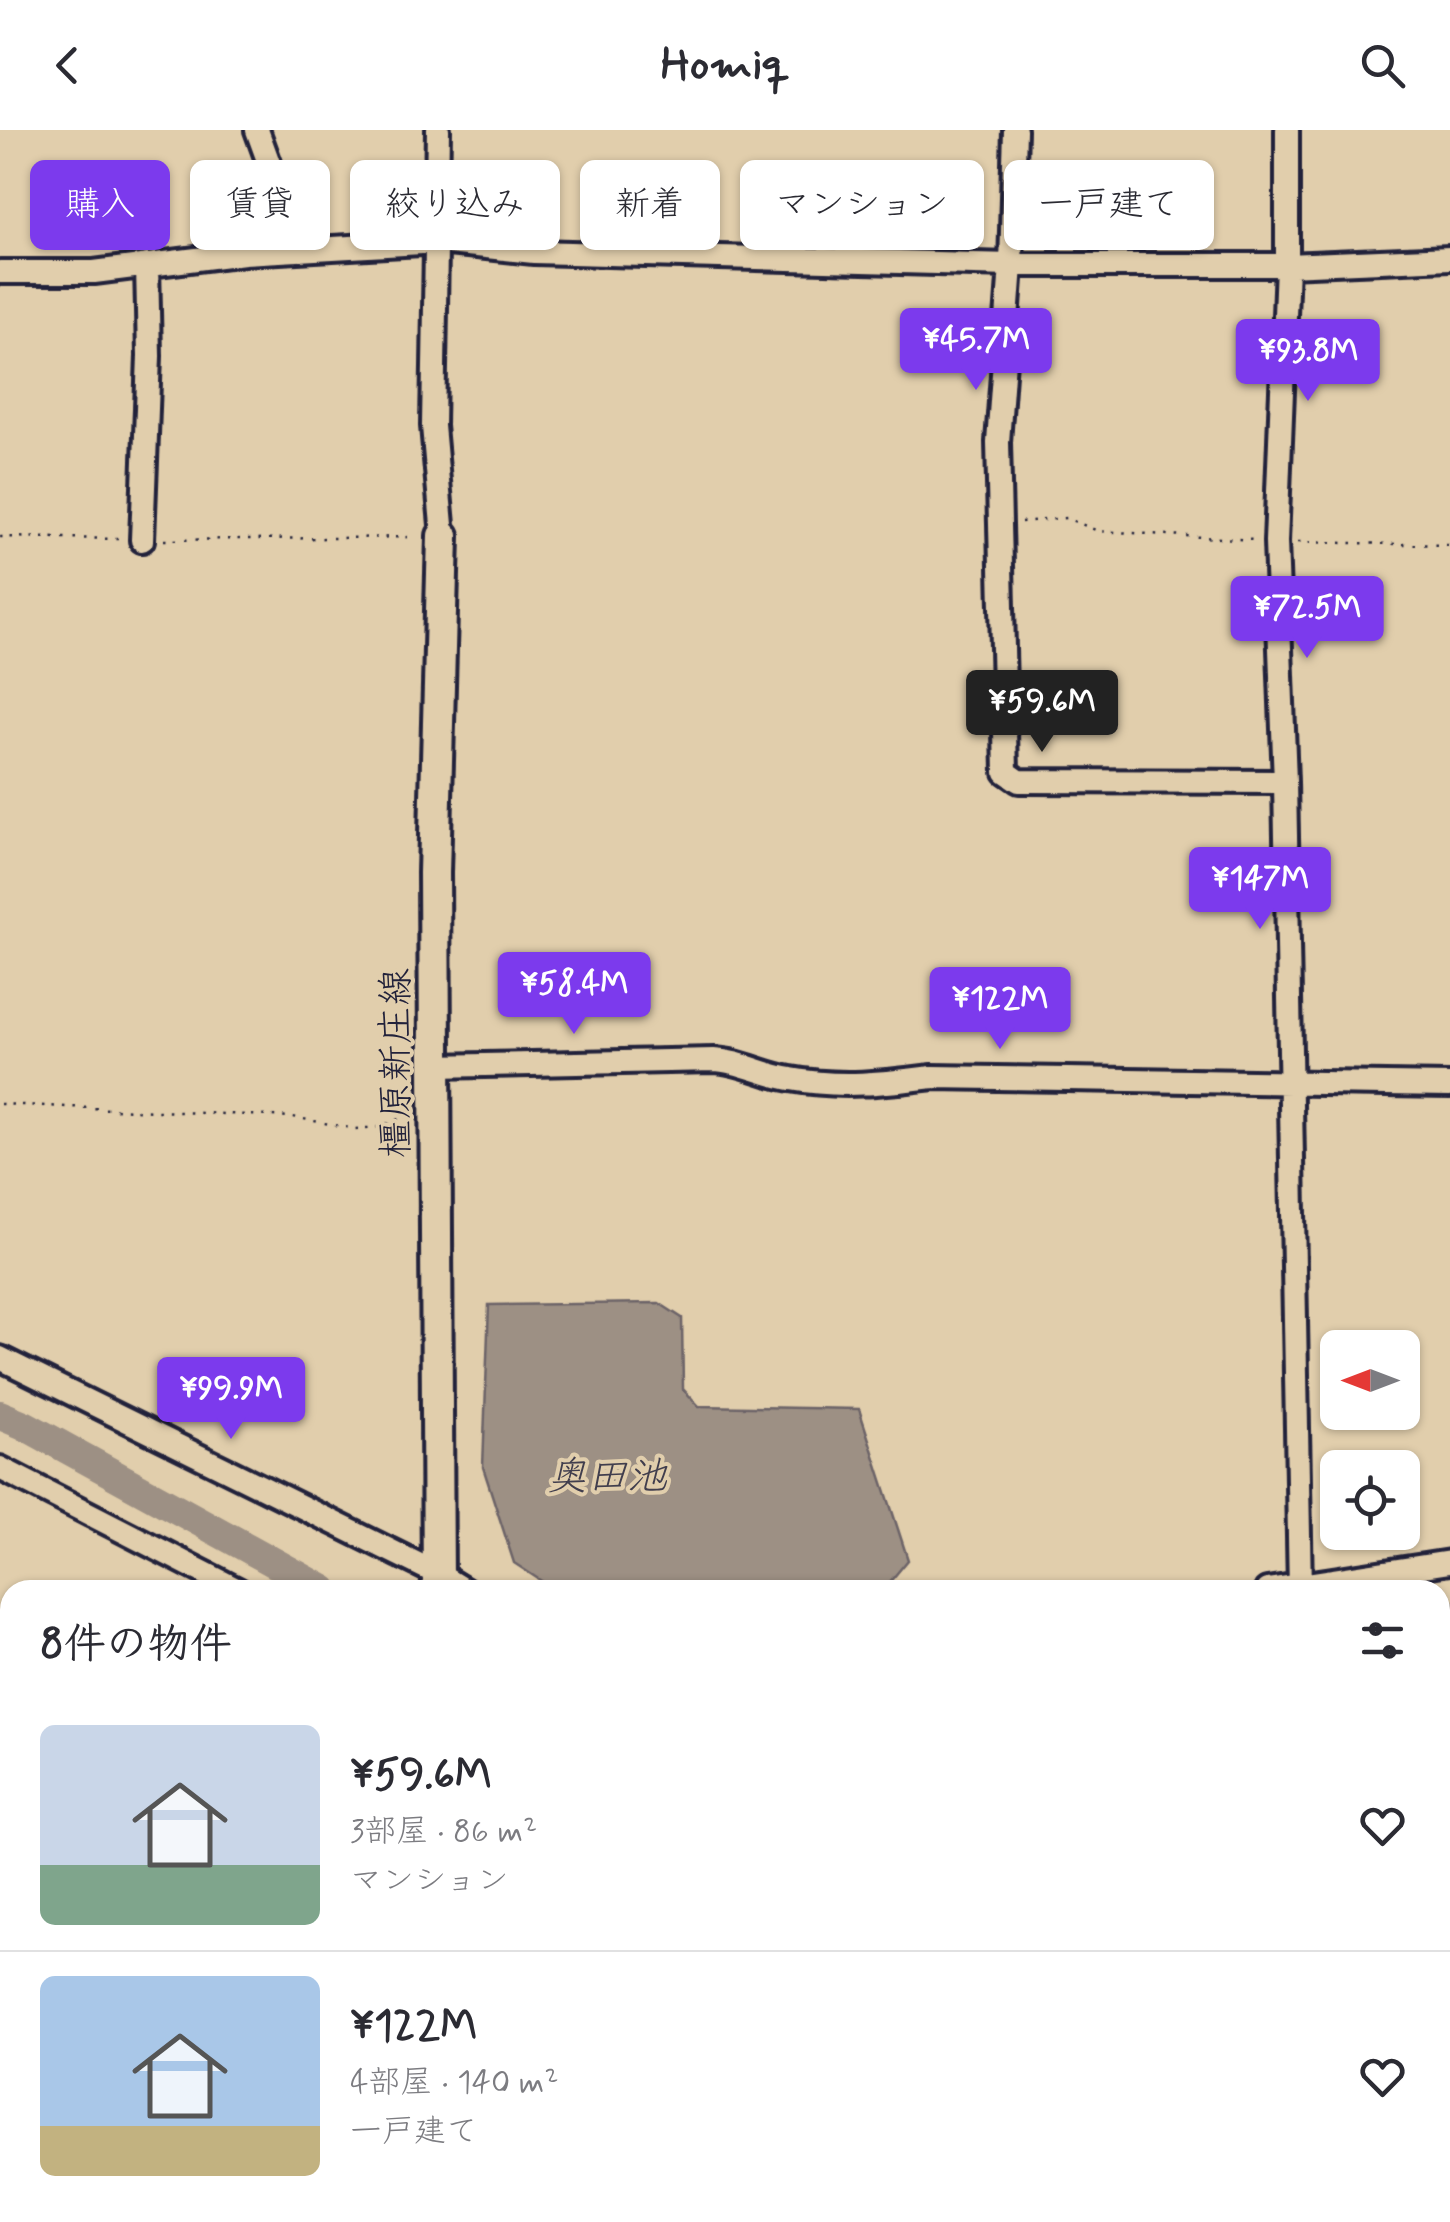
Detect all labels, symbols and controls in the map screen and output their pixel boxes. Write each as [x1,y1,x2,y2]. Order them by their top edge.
text: Homiq [661,36,789,95]
icon: back [40,38,95,93]
icon: search [1355,38,1410,93]
chip: 購入 [30,160,170,250]
chip: 賃貸 [190,160,330,250]
chip: 絞り込み [350,160,560,250]
chip: 新着 [580,160,720,250]
chip: マンション [740,160,984,250]
chip: 一戸建て [1004,160,1214,250]
pin: ¥45.7M [895,308,1057,393]
text: ¥45.7M [922,319,1030,361]
pin: ¥93.8M [1227,319,1389,404]
text: ¥93.8M [1258,330,1358,372]
pin: ¥72.5M [1226,576,1388,661]
text: ¥72.5M [1253,587,1361,629]
pin: ¥59.6M [961,670,1123,755]
text: ¥59.6M [988,681,1096,723]
pin: ¥147M [1190,847,1330,932]
text: ¥147M [1211,858,1309,900]
pin: ¥58.4M [493,952,655,1037]
text: ¥58.4M [520,963,628,1005]
pin: ¥122M [930,967,1070,1052]
street label: 橿原新庄線 [373,968,422,1158]
text: ¥122M [952,978,1048,1020]
north arrow [1320,1330,1420,1430]
map controls [1320,1330,1420,1550]
pin: ¥99.9M [150,1357,312,1442]
text: ¥99.9M [179,1368,283,1410]
button: locate [1320,1450,1420,1550]
water label: 奥田池 [547,1452,668,1504]
icon: filters [1355,1613,1410,1668]
text: 8件の物件 [40,1618,232,1673]
text: ¥59.6M [350,1749,492,1804]
icon: home [120,1765,240,1885]
icon: heart [1355,1798,1410,1853]
text: 3部屋 · 86 m² [350,1811,537,1853]
text: マンション [350,1860,509,1902]
text: ¥122M [350,2000,477,2055]
icon: home [120,2016,240,2136]
icon: heart [1355,2049,1410,2104]
text: 4部屋 · 140 m² [350,2062,558,2104]
text: 一戸建て [350,2111,478,2153]

